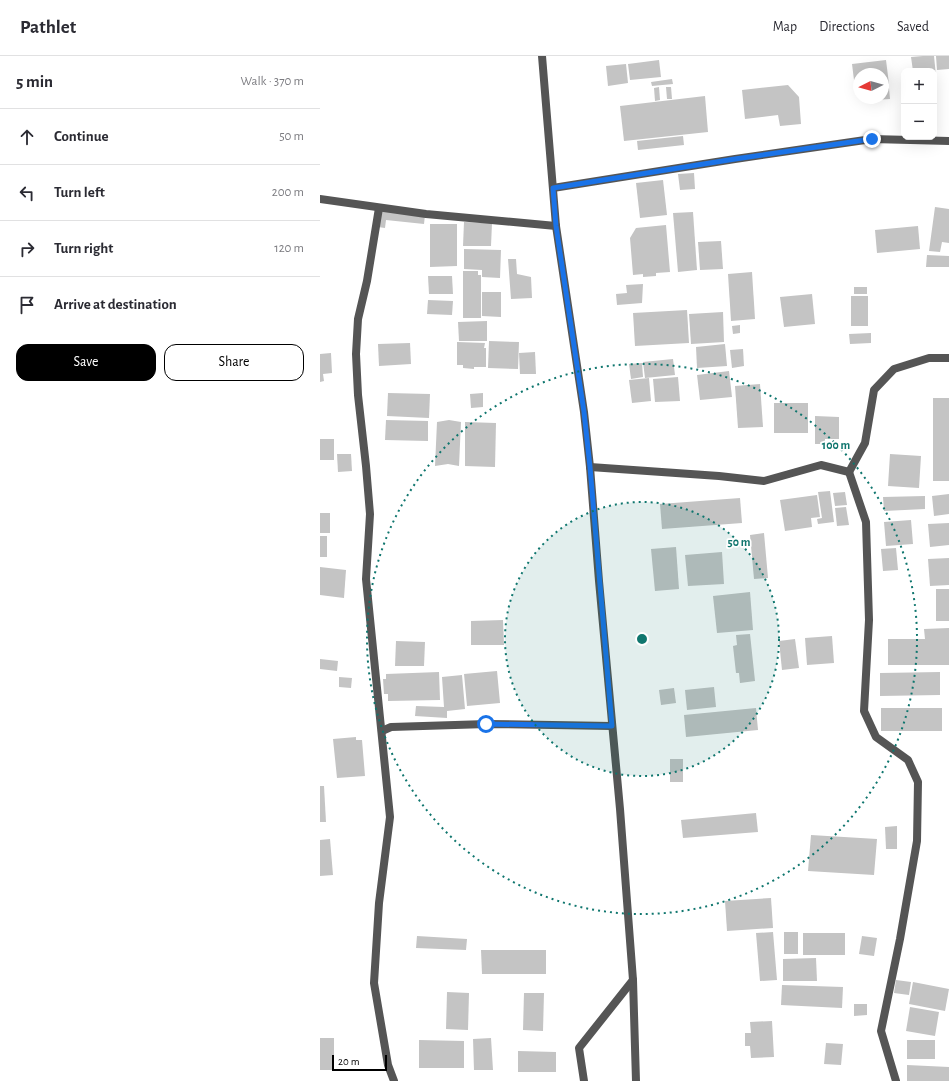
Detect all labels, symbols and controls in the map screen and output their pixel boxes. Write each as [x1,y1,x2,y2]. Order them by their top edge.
text: Pathlet [20,18,76,37]
text: Map [773,20,797,34]
text: Directions [819,20,875,34]
text: Saved [897,20,929,34]
north arrow [853,68,889,104]
map controls [901,68,937,140]
button: + [901,68,937,104]
text: 5 min [16,73,53,90]
text: Walk · 370 m [240,75,304,88]
button: − [901,104,937,140]
icon: ahead [16,126,38,148]
text: Continue [54,129,109,144]
text: 50 m [279,130,304,143]
route end [863,130,881,148]
icon: left [16,182,38,204]
text: Turn left [54,185,105,200]
text: 200 m [272,186,304,199]
icon: right [16,238,38,260]
text: Turn right [54,241,113,256]
text: 120 m [274,242,304,255]
icon: arrive [16,294,38,316]
text: Arrive at destination [54,297,177,312]
button: Save [16,344,156,381]
button: Share [164,344,304,381]
text: 100 m [822,439,850,451]
text: 50 m [728,536,751,548]
centre of rings [635,632,649,646]
route start [477,715,495,733]
scale bar [332,1053,387,1072]
text: 20 m [338,1056,359,1067]

